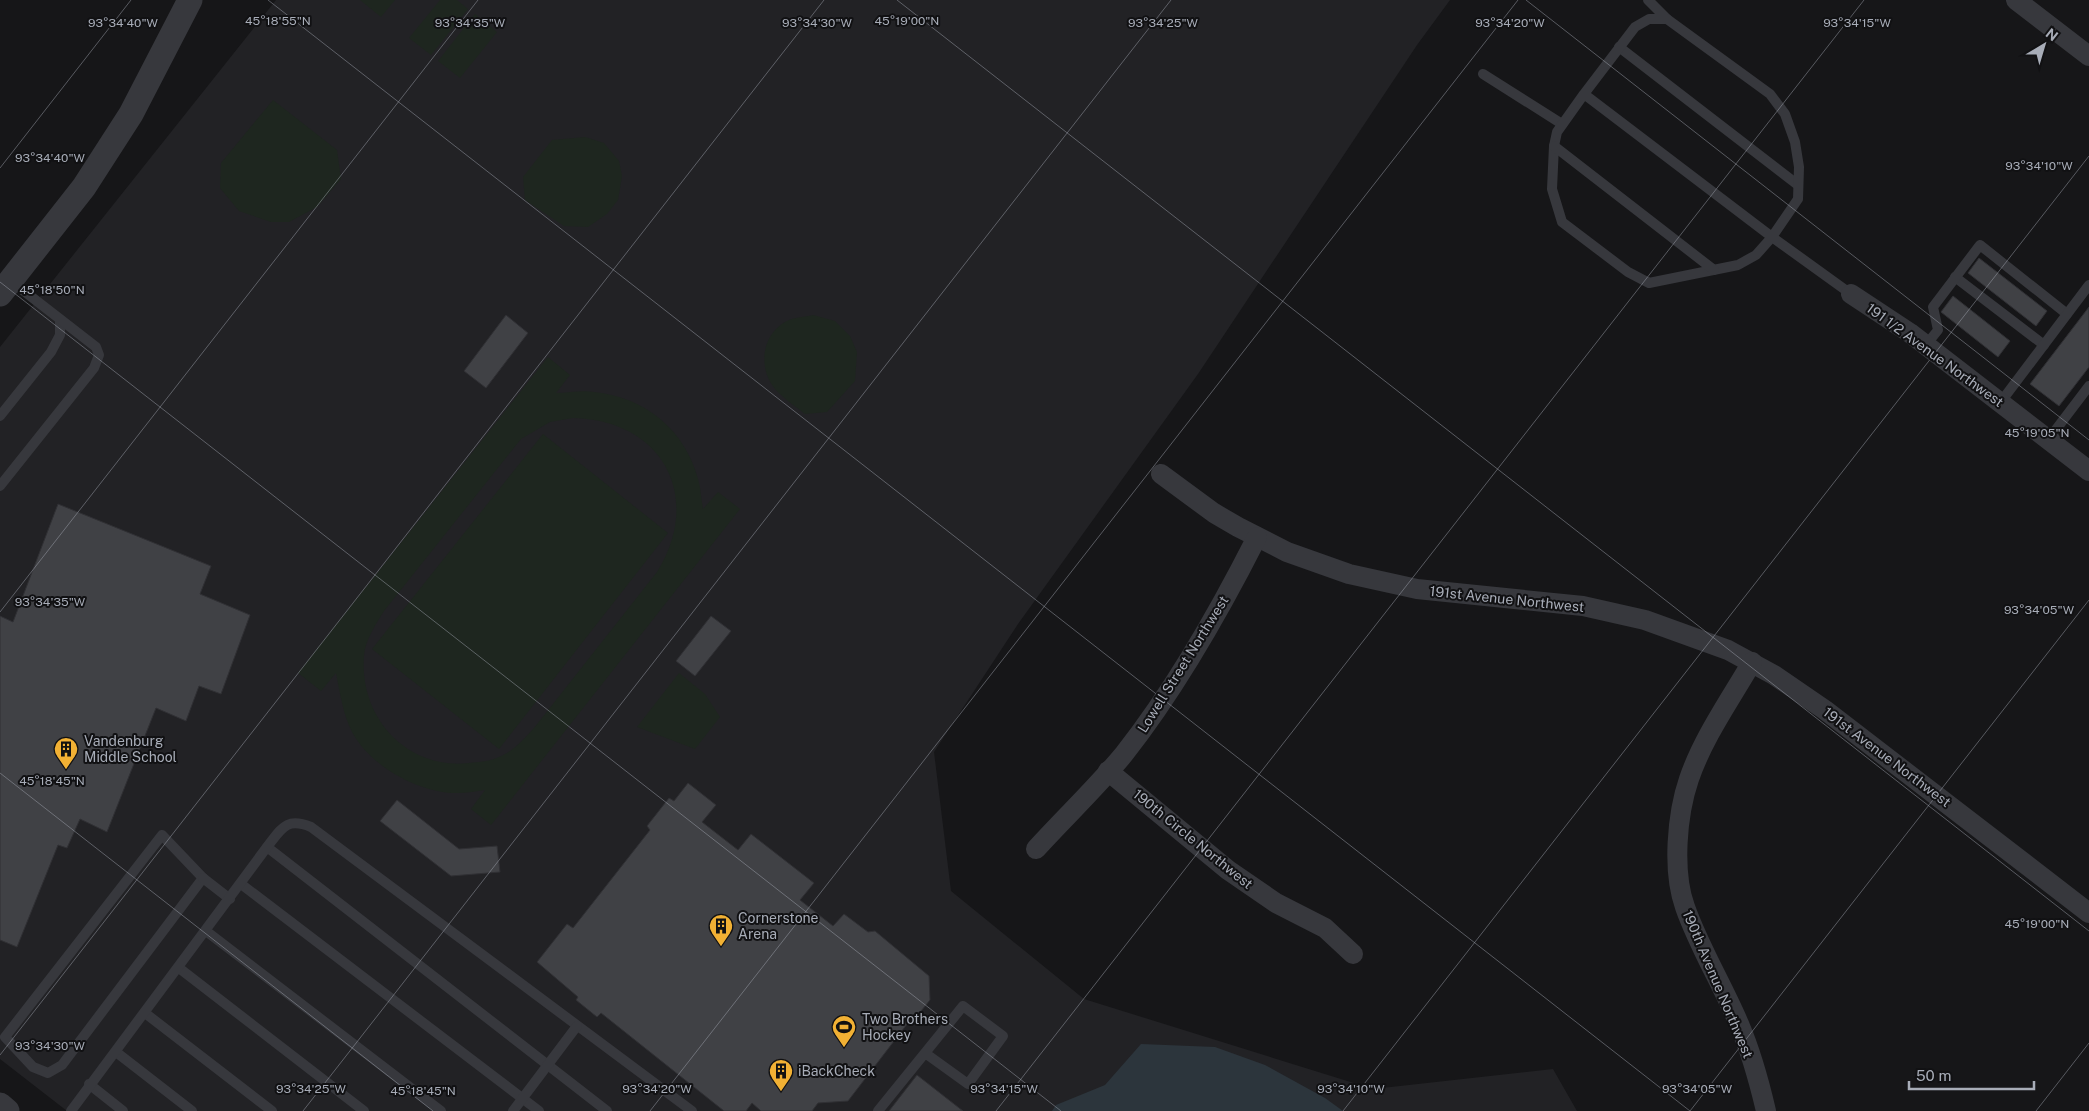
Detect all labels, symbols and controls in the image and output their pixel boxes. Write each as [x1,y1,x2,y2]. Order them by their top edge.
text: 45°18'55"N [245,14,311,28]
text: 45°19'00"N [875,14,939,28]
text: 93°34'40"W [88,16,159,30]
text: 93°34'35"W [435,16,506,30]
text: 93°34'30"W [782,16,853,30]
text: 93°34'25"W [1128,16,1199,30]
text: 93°34'20"W [1475,16,1545,30]
text: 93°34'15"W [1823,16,1891,30]
north arrow [2019,20,2069,70]
text: N [2043,25,2061,44]
text: 93°34'40"W [15,151,86,165]
text: 93°34'10"W [2005,159,2073,173]
text: 45°18'50"N [19,283,85,297]
street label: 191 1/2 Avenue Northwest [1863,300,2007,410]
text: 45°19'05"N [2004,426,2070,440]
street label: 191st Avenue Northwest [1429,583,1585,615]
street label: Lowell Street Northwest [1134,593,1232,735]
text: 93°34'35"W [15,595,86,609]
text: 93°34'05"W [2004,603,2075,617]
street label: 191st Avenue Northwest [1820,704,1954,810]
place label: Vandenburg Middle School [84,733,177,765]
building icon: Vandenburg Middle School [53,736,79,770]
text: 45°18'45"N [19,774,85,788]
street label: 190th Circle Northwest [1130,786,1256,892]
street label: 190th Avenue Northwest [1680,908,1756,1060]
place label: Cornerstone Arena [738,910,819,942]
building icon: Cornerstone Arena [708,913,734,947]
text: 45°19'00"N [2005,917,2069,931]
place label: Two Brothers Hockey [862,1011,948,1043]
sports icon: Two Brothers Hockey [831,1014,857,1048]
text: 93°34'30"W [15,1039,86,1053]
building icon: iBackCheck [768,1058,794,1092]
scale bar [1909,1058,2034,1090]
place label: iBackCheck [798,1063,875,1079]
text: 50 m [1916,1067,1951,1084]
text: 93°34'25"W [276,1082,347,1096]
text: 93°34'20"W [622,1082,692,1096]
text: 93°34'15"W [970,1082,1038,1096]
text: 93°34'10"W [1317,1082,1385,1096]
text: 93°34'05"W [1662,1082,1733,1096]
text: 45°18'45"N [390,1084,456,1098]

